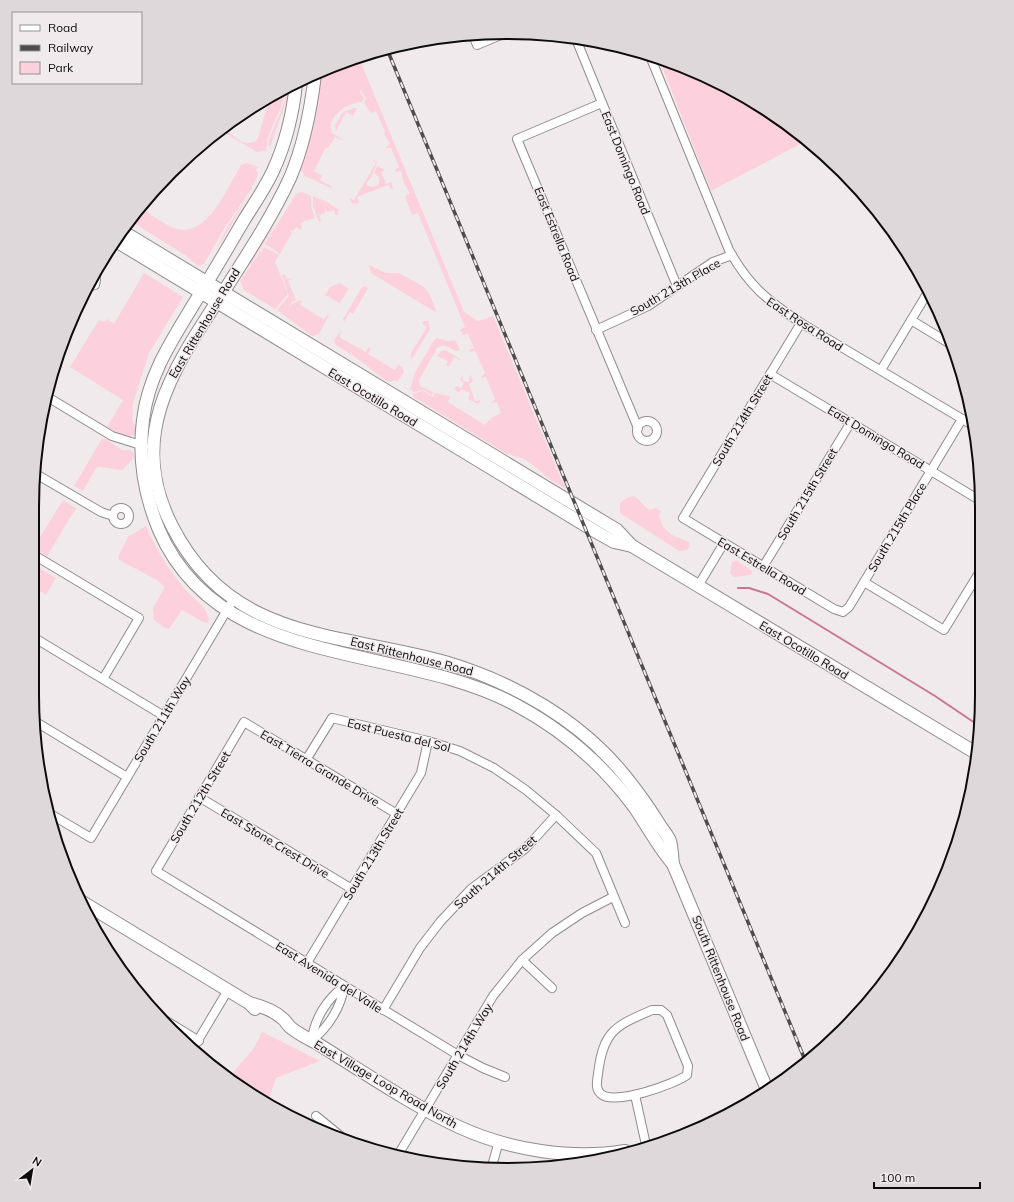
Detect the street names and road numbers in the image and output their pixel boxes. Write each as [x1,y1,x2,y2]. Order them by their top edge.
street label: East Domingo Road [598,109,654,217]
street label: East Estrella Road [531,184,583,284]
street label: South 213th Place [627,255,723,319]
street label: East Rittenhouse Road [165,265,243,381]
street label: East Rosa Road [764,294,846,354]
street label: East Ocotillo Road [326,364,420,430]
street label: South 214th Street [709,371,775,469]
street label: East Domingo Road [825,402,927,472]
street label: South 215th Street [774,445,840,543]
street label: South 215th Place [864,480,930,574]
street label: East Estrella Road [715,534,809,598]
street label: East Ocotillo Road [757,617,851,683]
street label: East Rittenhouse Road [349,633,475,679]
street label: South 211th Way [130,673,194,765]
street label: East Puesta del Sol [346,715,452,755]
street label: East Tierra Grande Drive [258,727,382,809]
street label: South 212th Street [167,748,233,846]
street label: East Stone Crest Drive [218,805,332,881]
street label: South 213th Street [340,805,406,903]
street label: South 214th Street [451,832,539,912]
street label: South Rittenhouse Road [689,913,753,1043]
street label: East Avenida del Valle [273,938,385,1016]
street label: South 214th Way [432,1000,496,1092]
street label: East Village Loop Road North [312,1037,460,1131]

